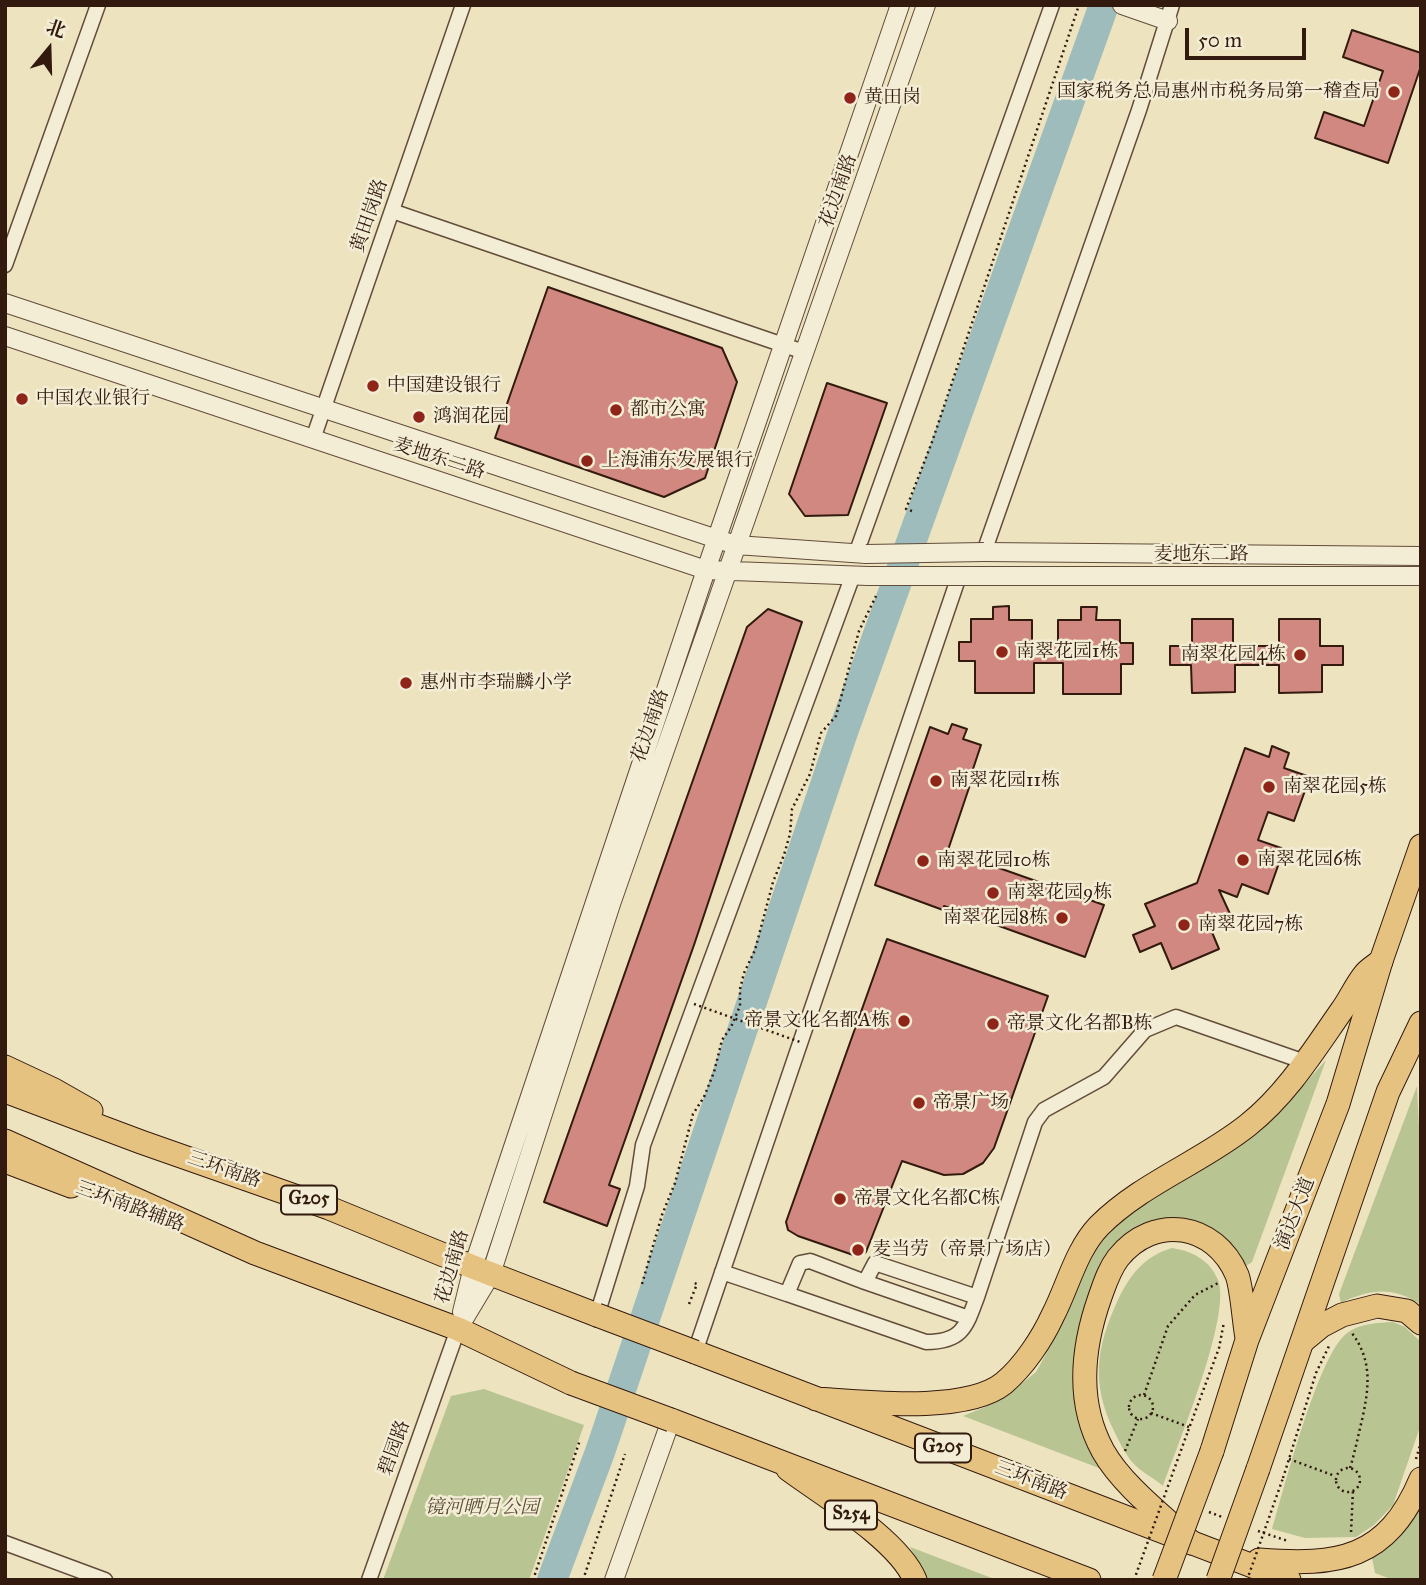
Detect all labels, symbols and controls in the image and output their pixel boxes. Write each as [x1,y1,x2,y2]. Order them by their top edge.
north arrow [14,14,84,84]
scale bar [1188,14,1309,58]
text: 北 [43,15,69,43]
text: 50 m [1198,27,1242,53]
place label: 国家税务总局惠州市税务局第一稽查局 [1057,81,1380,103]
marker: 国家税务总局惠州市税务局第一稽查局 [1386,84,1402,100]
place label: 黄田岗 [864,87,921,109]
marker: 黄田岗 [842,90,858,106]
street label: 花边南路 [816,151,862,231]
street label: 黄田岗路 [347,176,393,256]
place label: 中国建设银行 [387,375,501,397]
marker: 中国建设银行 [365,378,381,394]
place label: 中国农业银行 [36,388,150,410]
marker: 中国农业银行 [14,391,30,407]
place label: 都市公寓 [630,399,706,421]
marker: 都市公寓 [608,402,624,418]
place label: 鸿润花园 [433,406,509,428]
marker: 鸿润花园 [411,409,427,425]
street label: 麦地东二路 [390,433,488,485]
place label: 上海浦东发展银行 [601,450,753,472]
marker: 上海浦东发展银行 [579,453,595,469]
street label: 麦地东二路 [1154,544,1248,566]
place label: 南翠花园1栋 [1016,641,1119,663]
marker: 南翠花园1栋 [994,644,1010,660]
place label: 南翠花园4栋 [1180,644,1286,666]
marker: 南翠花园4栋 [1292,647,1308,663]
place label: 惠州市李瑞麟小学 [420,672,572,694]
marker: 惠州市李瑞麟小学 [398,675,414,691]
street label: 花边南路 [628,686,674,766]
place label: 南翠花园11栋 [950,770,1060,792]
marker: 南翠花园11栋 [928,773,944,789]
place label: 南翠花园5栋 [1283,776,1387,798]
marker: 南翠花园5栋 [1261,779,1277,795]
place label: 南翠花园6栋 [1257,849,1362,871]
place label: 南翠花园10栋 [937,850,1050,872]
marker: 南翠花园6栋 [1235,852,1251,868]
marker: 南翠花园10栋 [915,853,931,869]
place label: 南翠花园9栋 [1007,882,1112,904]
marker: 南翠花园9栋 [985,885,1001,901]
place label: 南翠花园8栋 [943,907,1048,929]
marker: 南翠花园8栋 [1054,910,1070,926]
place label: 南翠花园7栋 [1198,914,1303,936]
marker: 南翠花园7栋 [1176,917,1192,933]
place label: 帝景文化名都A栋 [744,1010,890,1032]
marker: 帝景文化名都A栋 [896,1013,912,1029]
place label: 帝景文化名都B栋 [1007,1013,1153,1035]
marker: 帝景文化名都B栋 [985,1016,1001,1032]
place label: 帝景广场 [933,1092,1009,1114]
marker: 帝景广场 [911,1095,927,1111]
street label: 三环南路 [184,1147,264,1193]
street label: 演达大道 [1272,1174,1320,1254]
street label: 三环南路辅路 [73,1177,187,1237]
road number: G205 [281,1185,337,1214]
place label: 帝景文化名都C栋 [854,1188,1000,1210]
marker: 帝景文化名都C栋 [832,1191,848,1207]
street label: 花边南路 [432,1227,474,1307]
place label: 麦当劳（帝景广场店） [872,1239,1062,1261]
marker: 麦当劳（帝景广场店） [850,1242,866,1258]
street label: 碧园路 [375,1417,415,1479]
road number: G205 [915,1434,971,1462]
street label: 三环南路 [991,1457,1071,1505]
park label: 镜河晒月公园 [425,1497,539,1519]
road number: S254 [825,1500,877,1530]

